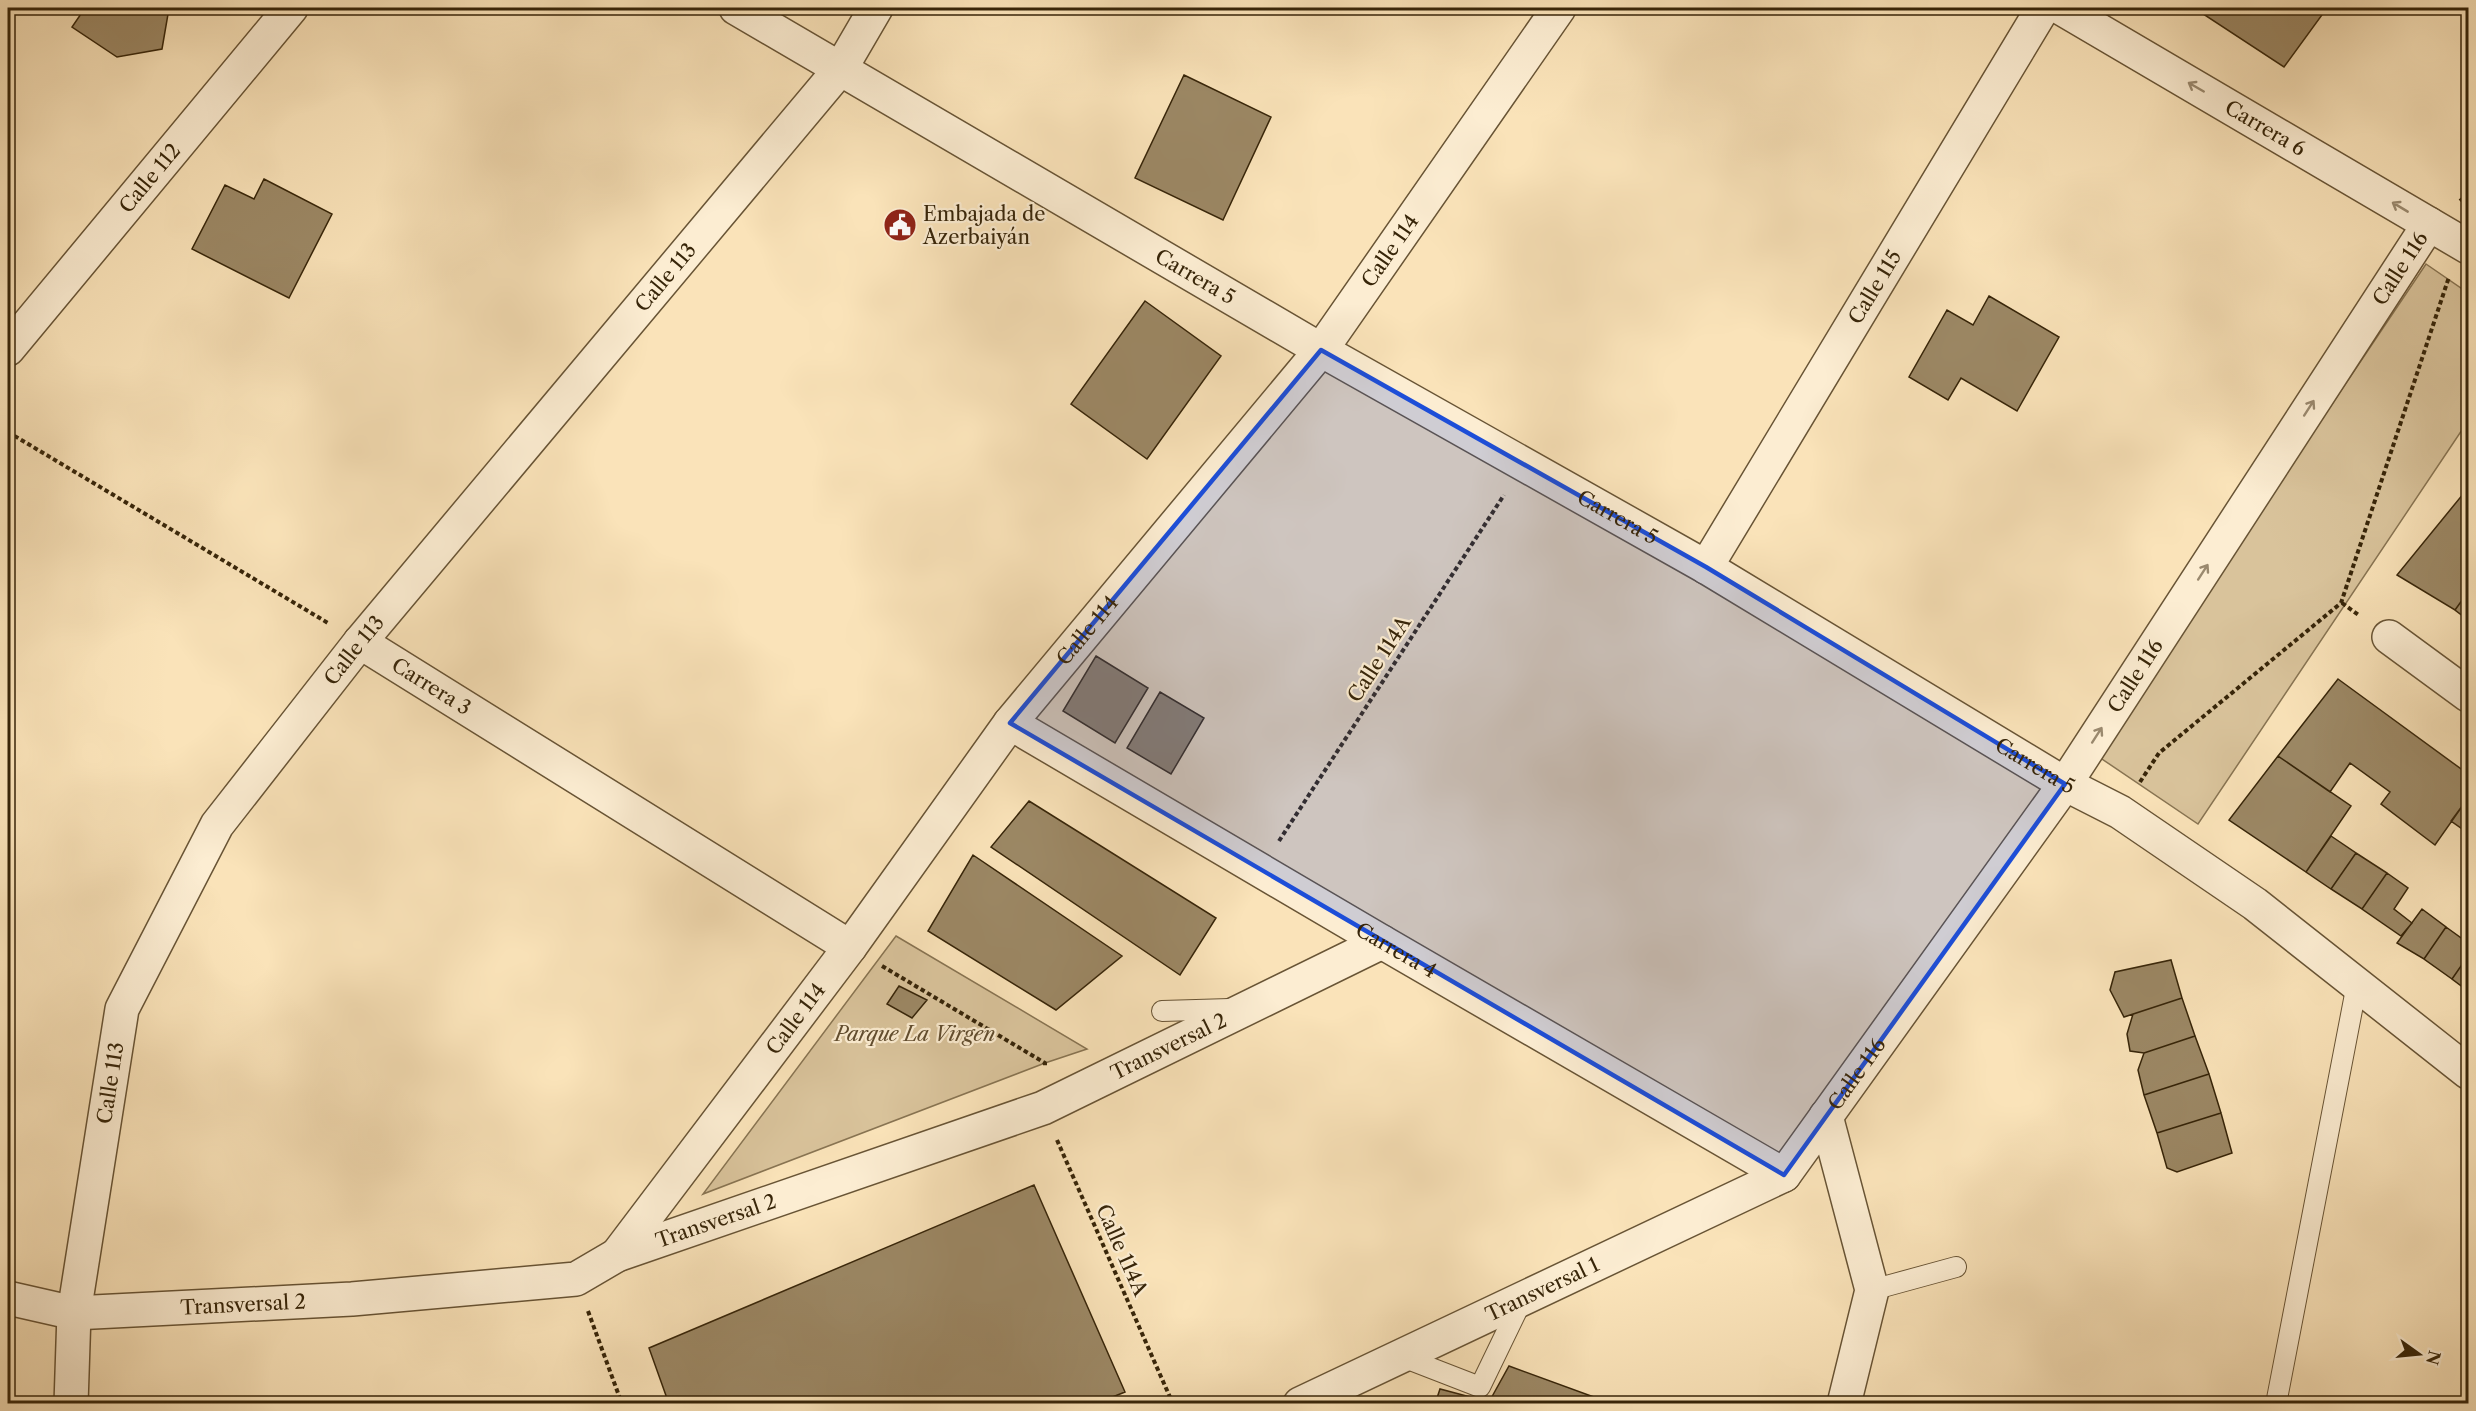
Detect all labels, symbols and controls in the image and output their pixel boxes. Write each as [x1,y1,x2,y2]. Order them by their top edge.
one-way arrow [2188,80,2205,92]
street label: Carrera 6 [2221,95,2310,161]
street label: Calle 112 [114,139,185,218]
one-way arrow [2392,200,2409,212]
place label: Embajada de Azerbaiyán [922,202,1045,249]
public building icon: Embajada de Azerbaiyán [882,207,918,243]
street label: Calle 114 [1357,210,1424,292]
street label: Calle 116 [2368,227,2433,310]
street label: Calle 113 [630,238,701,317]
street label: Carrera 5 [1151,244,1240,309]
street label: Calle 115 [1843,246,1906,328]
one-way arrow [2304,400,2316,417]
street label: Carrera 5 [1573,485,1662,549]
one-way arrow [2197,564,2209,580]
street label: Calle 114 [1051,591,1123,670]
street label: Calle 114A [1342,610,1416,707]
street label: Calle 113 [319,611,389,690]
street label: Calle 116 [2103,634,2168,717]
street label: Carrera 3 [387,653,475,720]
one-way arrow [2091,727,2103,744]
street label: Carrera 5 [1991,733,2079,799]
street label: Carrera 4 [1351,917,1441,983]
street label: Calle 114 [761,979,830,1059]
street label: Transversal 2 [1107,1008,1230,1085]
park label: Parque La Virgen [833,1022,995,1046]
street label: Calle 116 [1823,1033,1891,1115]
street label: Calle 113 [92,1040,129,1125]
street label: Transversal 2 [652,1189,779,1253]
street label: Calle 114A [1091,1200,1153,1301]
street label: Transversal 1 [1482,1252,1603,1326]
street label: Transversal 2 [180,1289,307,1320]
north arrow [2389,1324,2449,1384]
text: N [2422,1349,2445,1367]

